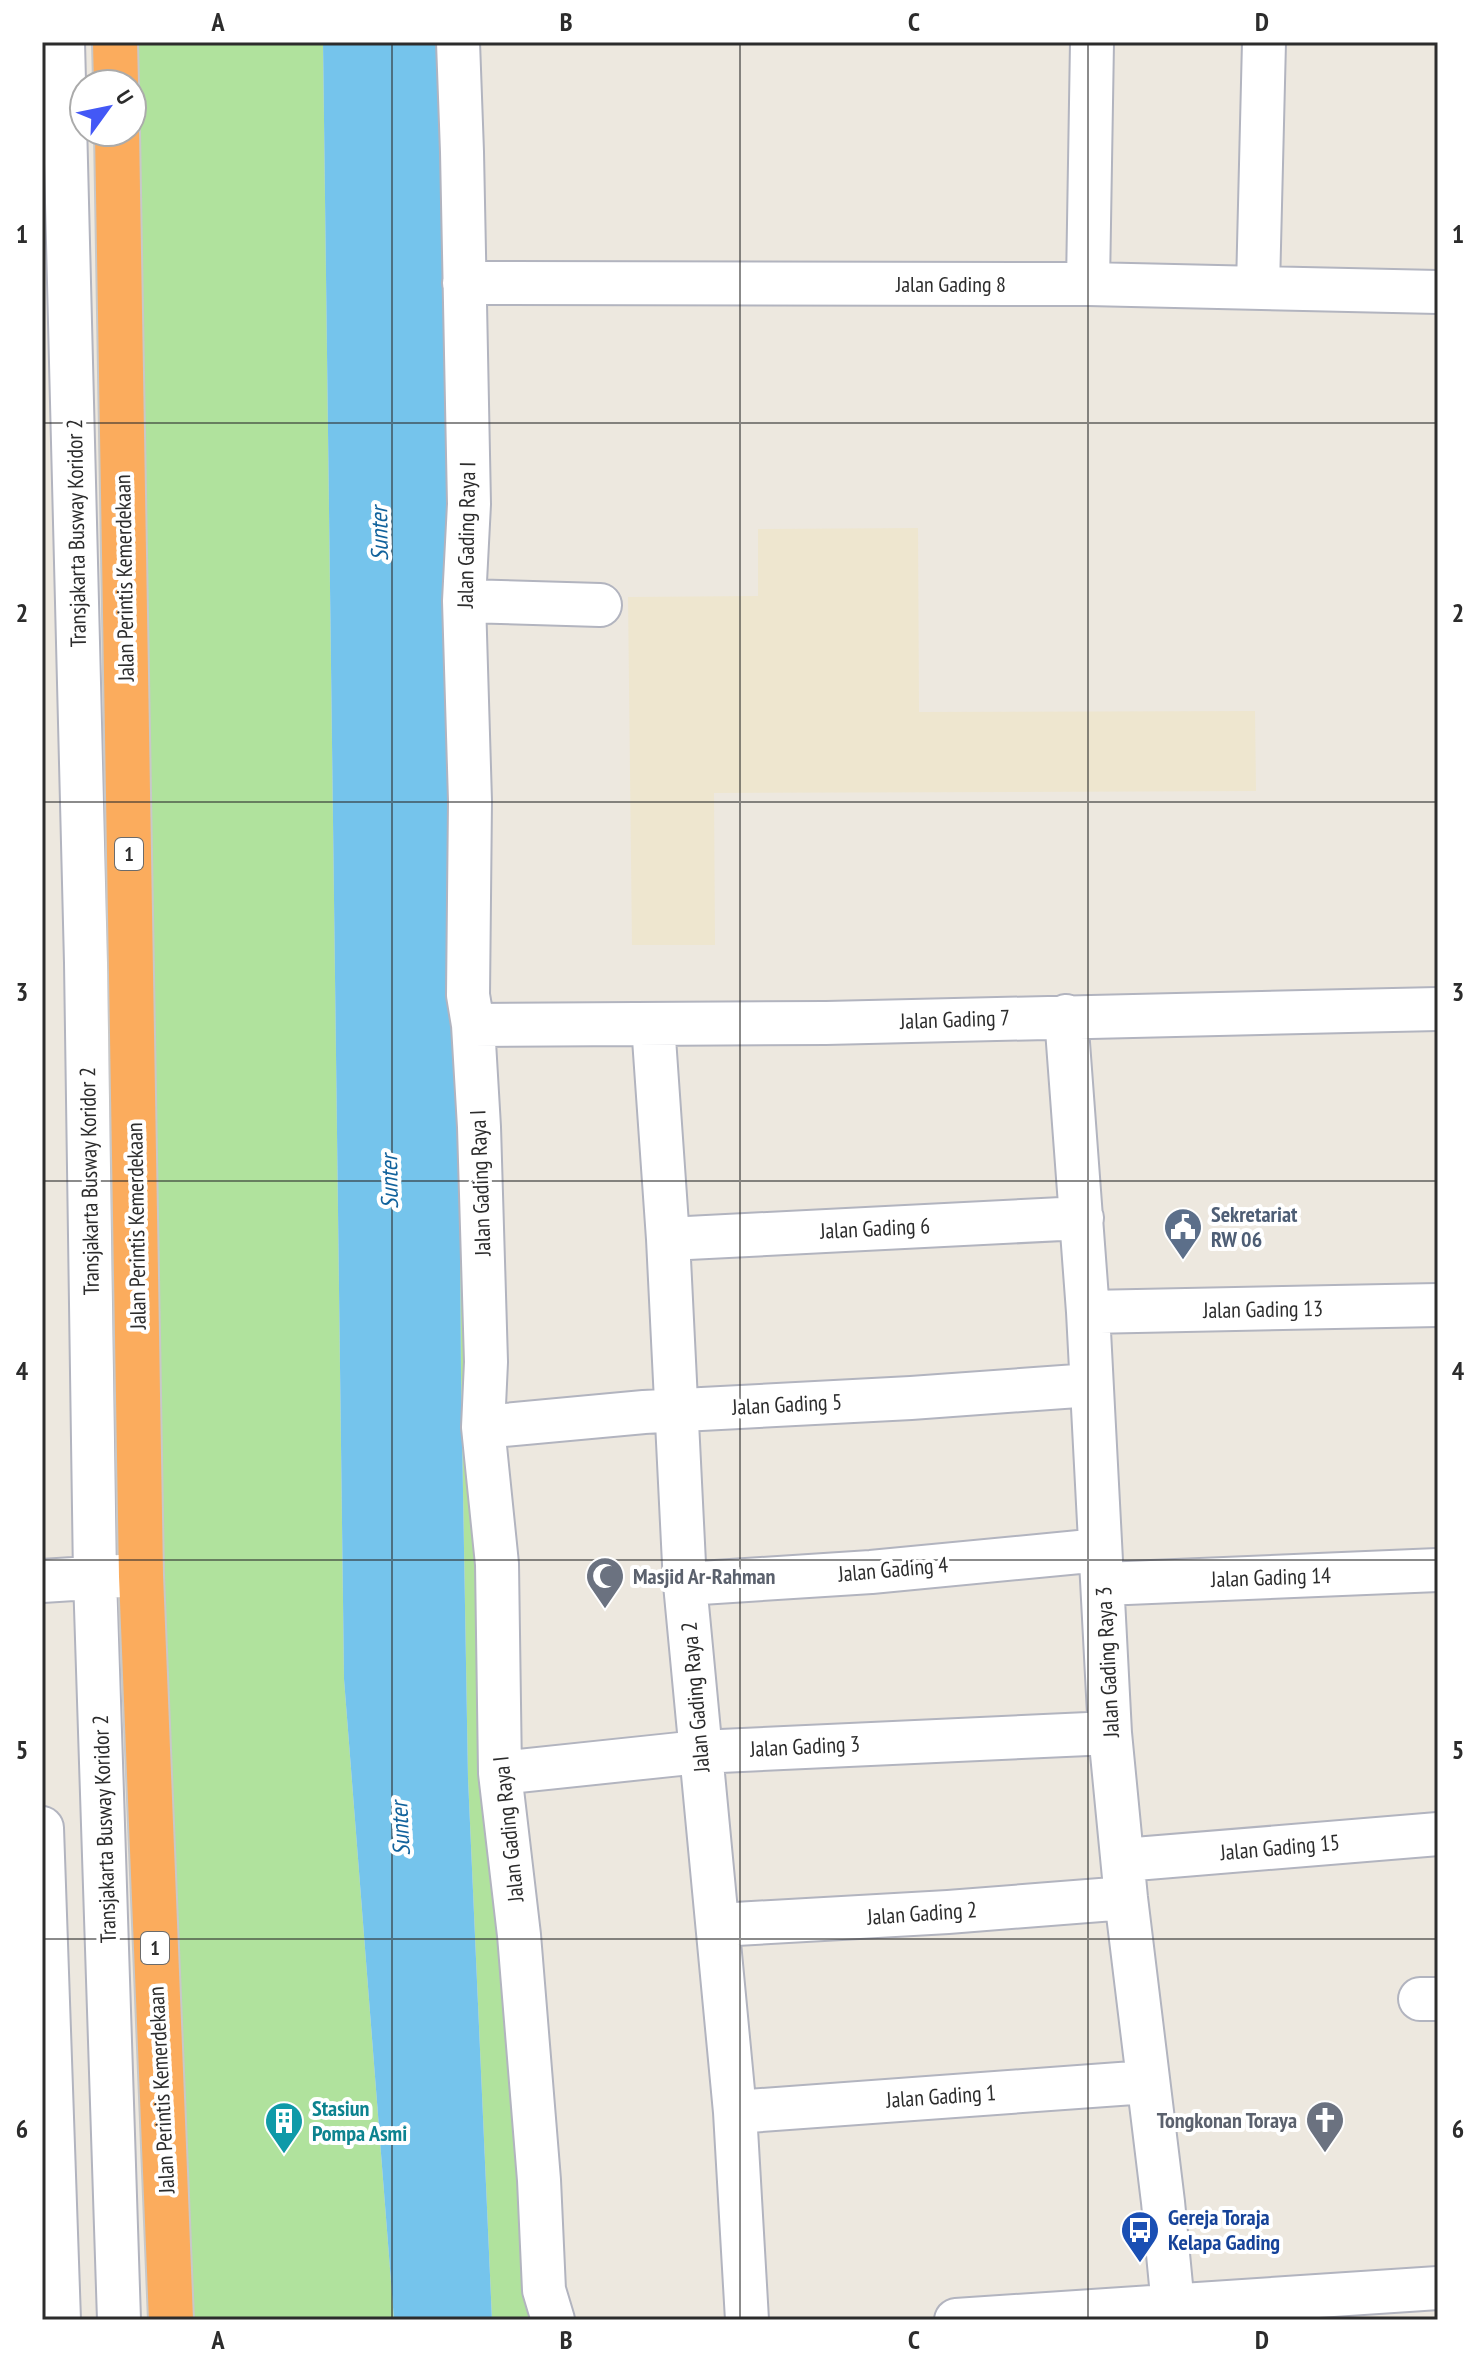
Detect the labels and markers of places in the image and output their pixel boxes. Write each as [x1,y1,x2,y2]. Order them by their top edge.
place label: Sekretariat RW 06 [1211,1200,1298,1253]
public building icon: Sekretariat RW 06 [1162,1206,1204,1261]
mosque icon: Masjid Ar-Rahman [584,1555,626,1610]
place label: Masjid Ar-Rahman [633,1562,776,1590]
place label: Stasiun Pompa Asmi [312,2094,407,2147]
church icon: Tongkonan Toraya [1304,2099,1346,2154]
building icon: Stasiun Pompa Asmi [263,2100,305,2155]
place label: Tongkonan Toraya [1157,2106,1297,2134]
place label: Gereja Toraja Kelapa Gading [1168,2203,1280,2256]
bus stop icon: Gereja Toraja Kelapa Gading [1119,2209,1161,2264]

